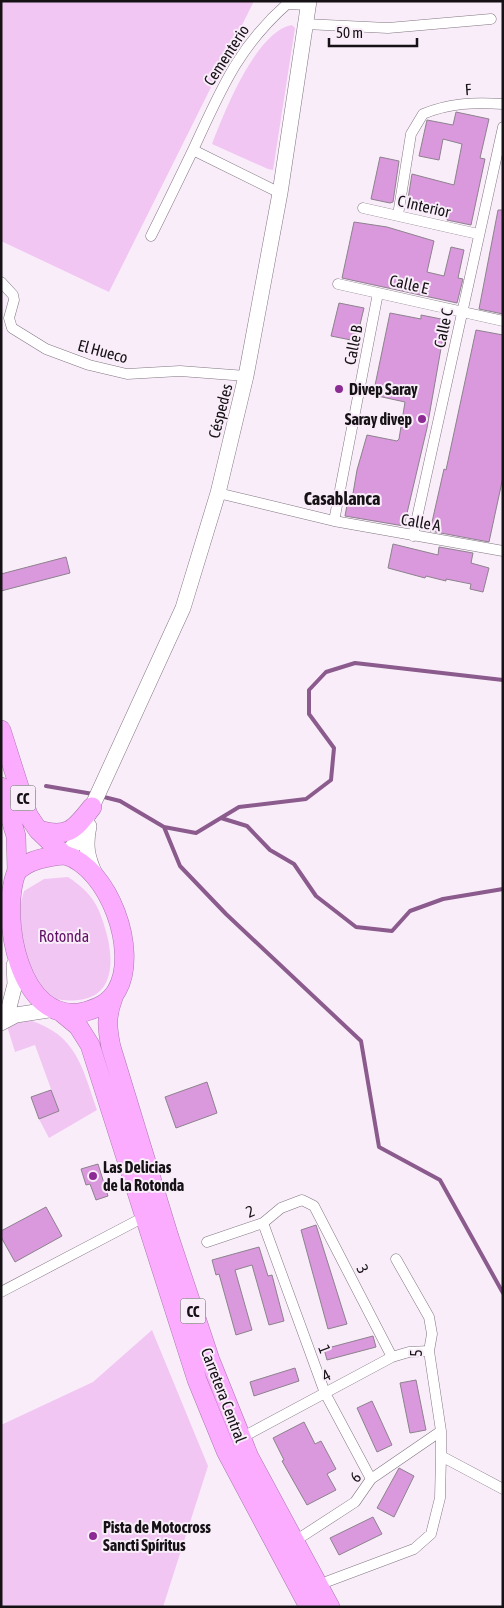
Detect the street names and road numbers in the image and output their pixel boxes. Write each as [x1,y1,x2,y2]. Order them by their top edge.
street label: Cementerio [200,21,252,89]
street label: F [464,80,472,98]
street label: C Interior [396,191,452,221]
street label: Calle E [388,271,430,297]
street label: Calle C [430,307,456,349]
street label: Calle B [340,323,366,366]
street label: El Hueco [76,336,130,366]
street label: Céspedes [205,382,236,440]
street label: Calle A [400,510,443,534]
road number: CC [10,786,36,810]
street label: 2 [243,1201,257,1221]
street label: 3 [353,1262,373,1276]
road number: CC [180,1298,206,1324]
street label: 1 [315,1342,335,1356]
street label: Carretera Central [198,1345,251,1446]
street label: 5 [407,1349,425,1357]
street label: 4 [318,1365,334,1385]
street label: 6 [346,1469,364,1485]

